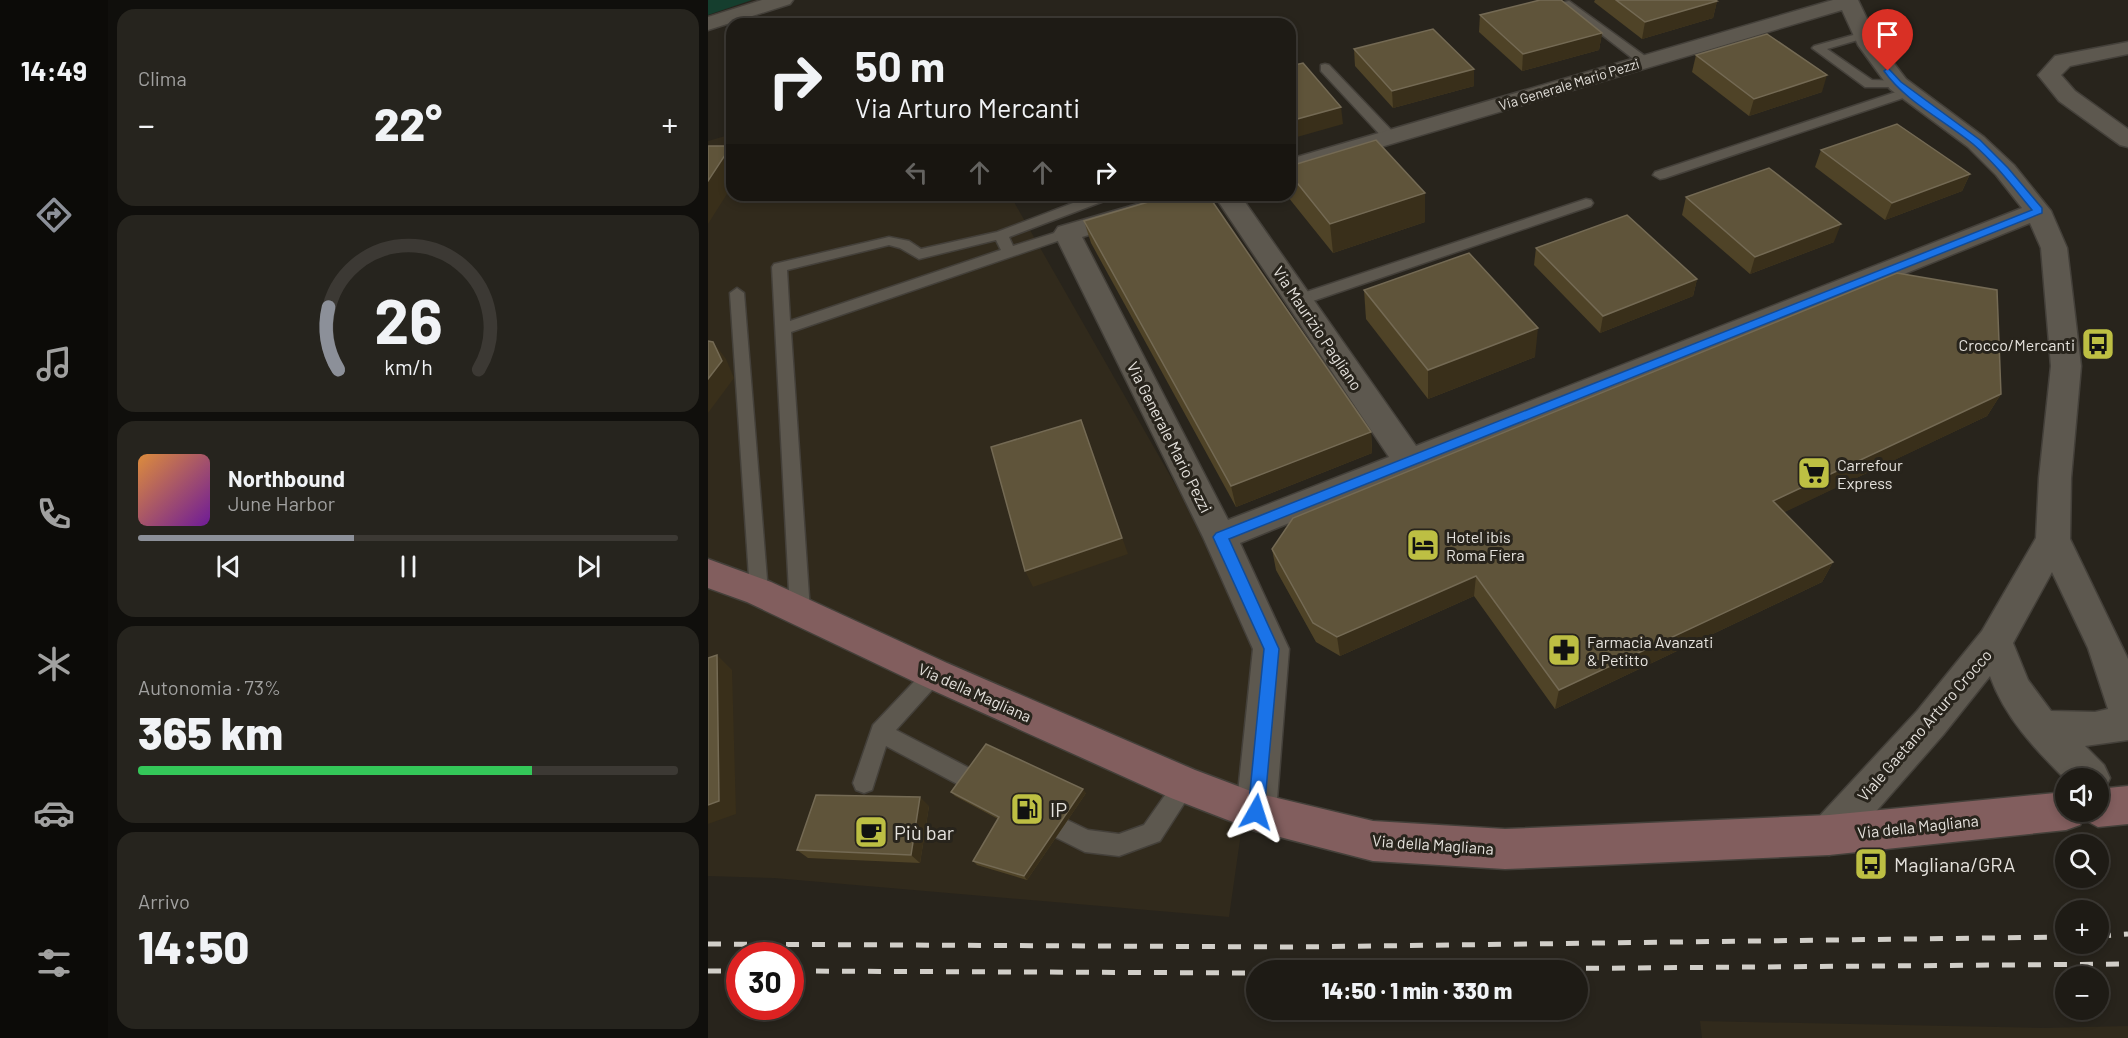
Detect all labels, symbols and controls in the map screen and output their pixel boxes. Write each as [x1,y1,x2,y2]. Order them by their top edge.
pin [1862,9,1913,71]
icon: arrive [1871,18,1904,51]
text: 50 m [855,40,945,90]
icon: right [756,42,834,120]
text: 14:49 [21,54,87,86]
street label: Via Generale Mario Pezzi [1497,54,1641,114]
text: Clima [138,66,187,90]
text: Via Arturo Mercanti [855,91,1080,123]
text: 22° [374,96,442,150]
text: − [138,104,155,144]
text: + [661,104,678,144]
icon: left [900,156,933,189]
icon: ahead [963,156,996,189]
icon: ahead [1026,156,1059,189]
icon: right [1089,156,1122,189]
icon: directions [33,194,75,236]
street label: Via Maurizio Pagliano [1269,262,1367,394]
text: 26 [374,282,442,356]
bus stop icon: Crocco/Mercanti [2080,326,2116,362]
place label: Crocco/Mercanti [1958,335,2075,354]
icon: music [33,343,75,385]
text: km/h [384,355,432,380]
street label: Via Generale Mario Pezzi [1124,358,1216,516]
supermarket icon: Carrefour Express [1796,455,1832,491]
place label: Carrefour Express [1837,455,1903,492]
text: Northbound [228,465,345,491]
text: June Harbor [228,491,335,515]
icon: phone [33,493,75,535]
hotel icon: Hotel ibis Roma Fiera [1405,527,1441,563]
place label: Hotel ibis Roma Fiera [1446,527,1525,564]
icon: previous [212,550,245,583]
icon: pause [392,550,425,583]
icon: next [572,550,605,583]
pharmacy icon: Farmacia Avanzati & Petitto [1546,632,1582,668]
place label: Farmacia Avanzati & Petitto [1587,632,1713,669]
icon: climate [33,643,75,685]
street label: Viale Gaetano Arturo Crocco [1853,645,1995,805]
street label: Via della Magliana [916,659,1034,725]
text: Autonomia · 73% [138,675,281,699]
text: 365 km [138,705,283,759]
map controls [2055,768,2109,1020]
button: sound [2055,768,2109,822]
position arrow [1224,780,1288,844]
fuel station icon: IP [1009,791,1045,827]
icon: car [33,792,75,834]
place label: IP [1050,797,1067,821]
street label: Via della Magliana [1856,810,1980,842]
cafe icon: Più bar [853,814,889,850]
place label: Più bar [894,820,954,844]
street label: Via della Magliana [1372,830,1494,858]
button: search [2055,834,2109,888]
bus stop icon: Magliana/GRA [1853,846,1889,882]
place label: Magliana/GRA [1894,852,2015,876]
text: Arrivo [138,889,190,913]
button: + [2055,900,2109,954]
text: 14:50 [138,919,249,973]
icon: filters [33,942,75,984]
speed limit sign: 30 [726,942,804,1020]
button: − [2055,966,2109,1020]
text: 14:50 · 1 min · 330 m [1322,977,1512,1003]

